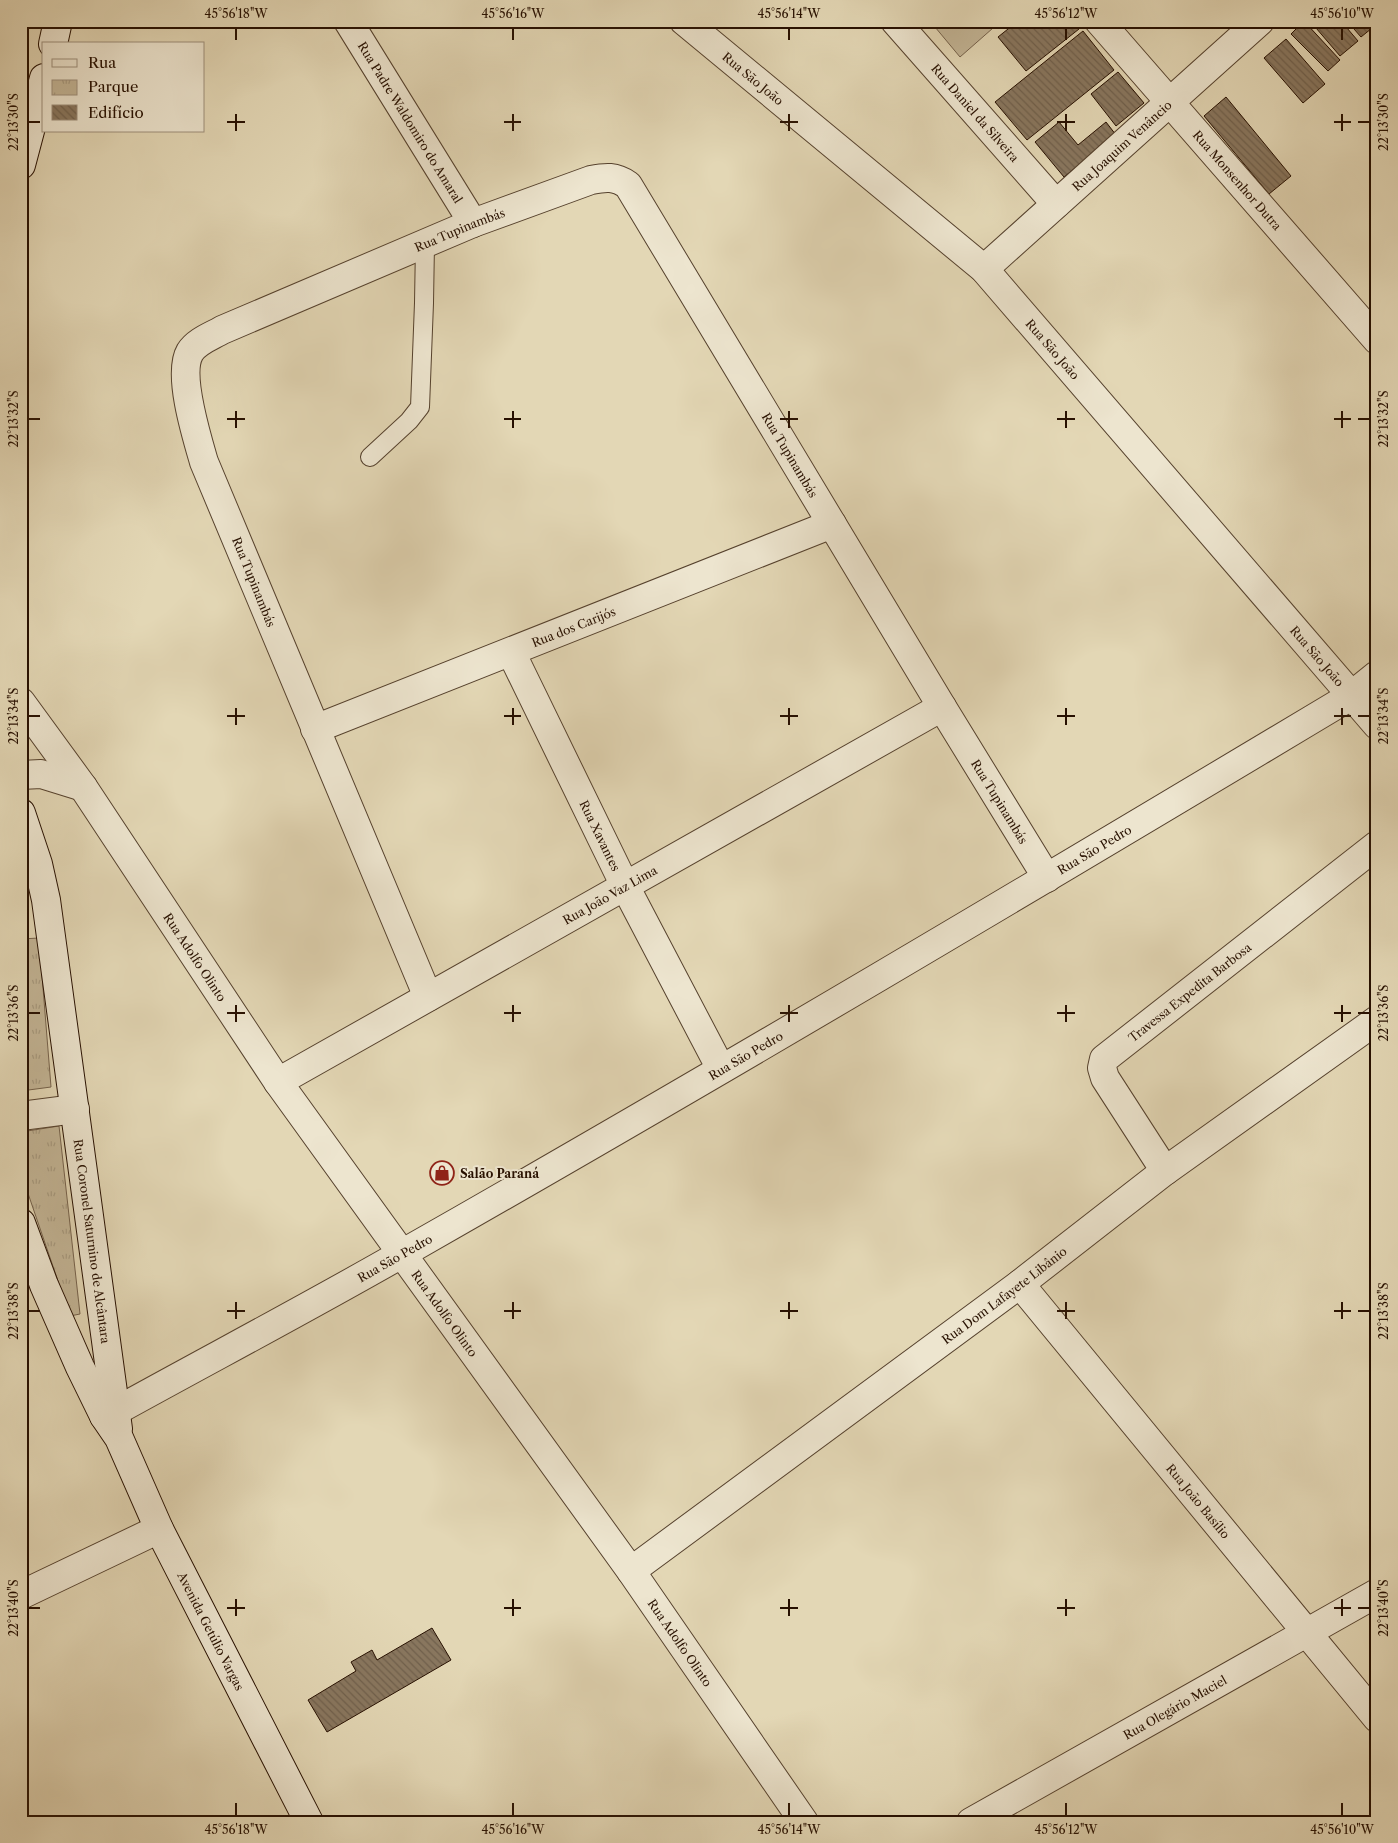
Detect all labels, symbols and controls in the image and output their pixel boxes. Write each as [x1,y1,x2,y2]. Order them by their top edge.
text: 45°56'18"W [204,6,268,21]
text: 45°56'16"W [482,6,545,21]
text: 45°56'14"W [758,6,821,21]
text: 45°56'12"W [1035,6,1098,21]
text: 45°56'10"W [1310,6,1375,21]
street label: Rua Padre Waldomiro do Amaral [355,39,466,206]
legend [42,42,205,132]
street label: Rua São João [720,49,787,108]
text: Rua [88,53,116,72]
street label: Rua Daniel da Silveira [929,61,1023,165]
text: Parque [88,77,138,96]
text: 22°13'30"S [6,93,21,151]
text: 22°13'30"S [1376,93,1391,151]
street label: Rua Joaquim Venâncio [1069,97,1174,194]
text: Edifício [88,103,144,122]
street label: Rua Monsenhor Dutra [1190,127,1286,234]
street label: Rua Tupinambás [412,205,507,255]
street label: Rua São João [1023,316,1083,382]
text: 22°13'32"S [6,390,21,448]
text: 22°13'32"S [1376,390,1391,448]
street label: Rua Tupinambás [759,410,822,500]
street label: Rua Tupinambás [229,535,279,629]
street label: Rua dos Carijós [529,603,618,650]
street label: Rua São João [1287,623,1348,689]
text: 22°13'34"S [6,687,21,745]
text: 22°13'34"S [1376,687,1391,745]
street label: Rua Tupinambás [968,756,1031,846]
street label: Rua Xavantes [577,797,624,873]
street label: Rua São Pedro [1054,822,1134,877]
street label: Rua João Vaz Lima [560,862,660,927]
street label: Rua Adolfo Olinto [161,910,230,1004]
street label: Travessa Expedita Barbosa [1125,939,1255,1045]
text: 22°13'36"S [6,984,21,1042]
text: 22°13'36"S [1376,984,1391,1042]
street label: Rua São Pedro [706,1028,785,1083]
street label: Rua Coronel Saturnino de Alcântara [71,1138,114,1345]
shop icon: Salão Paraná [429,1160,455,1186]
place label: Salão Paraná [460,1166,540,1181]
street label: Rua São Pedro [355,1231,435,1285]
street label: Rua Dom Lafayete Libânio [939,1243,1069,1347]
street label: Rua Adolfo Olinto [409,1267,481,1359]
text: 22°13'38"S [6,1282,21,1340]
text: 22°13'38"S [1376,1282,1391,1340]
street label: Rua João Basílio [1163,1461,1234,1541]
street label: Avenida Getúlio Vargas [174,1569,248,1693]
text: 22°13'40"S [6,1579,21,1637]
text: 22°13'40"S [1376,1579,1391,1637]
street label: Rua Adolfo Olinto [645,1596,716,1689]
street label: Rua Olegário Maciel [1120,1672,1230,1742]
text: 45°56'18"W [204,1822,268,1837]
text: 45°56'16"W [482,1822,545,1837]
text: 45°56'14"W [758,1822,821,1837]
text: 45°56'12"W [1035,1822,1098,1837]
text: 45°56'10"W [1310,1822,1375,1837]

